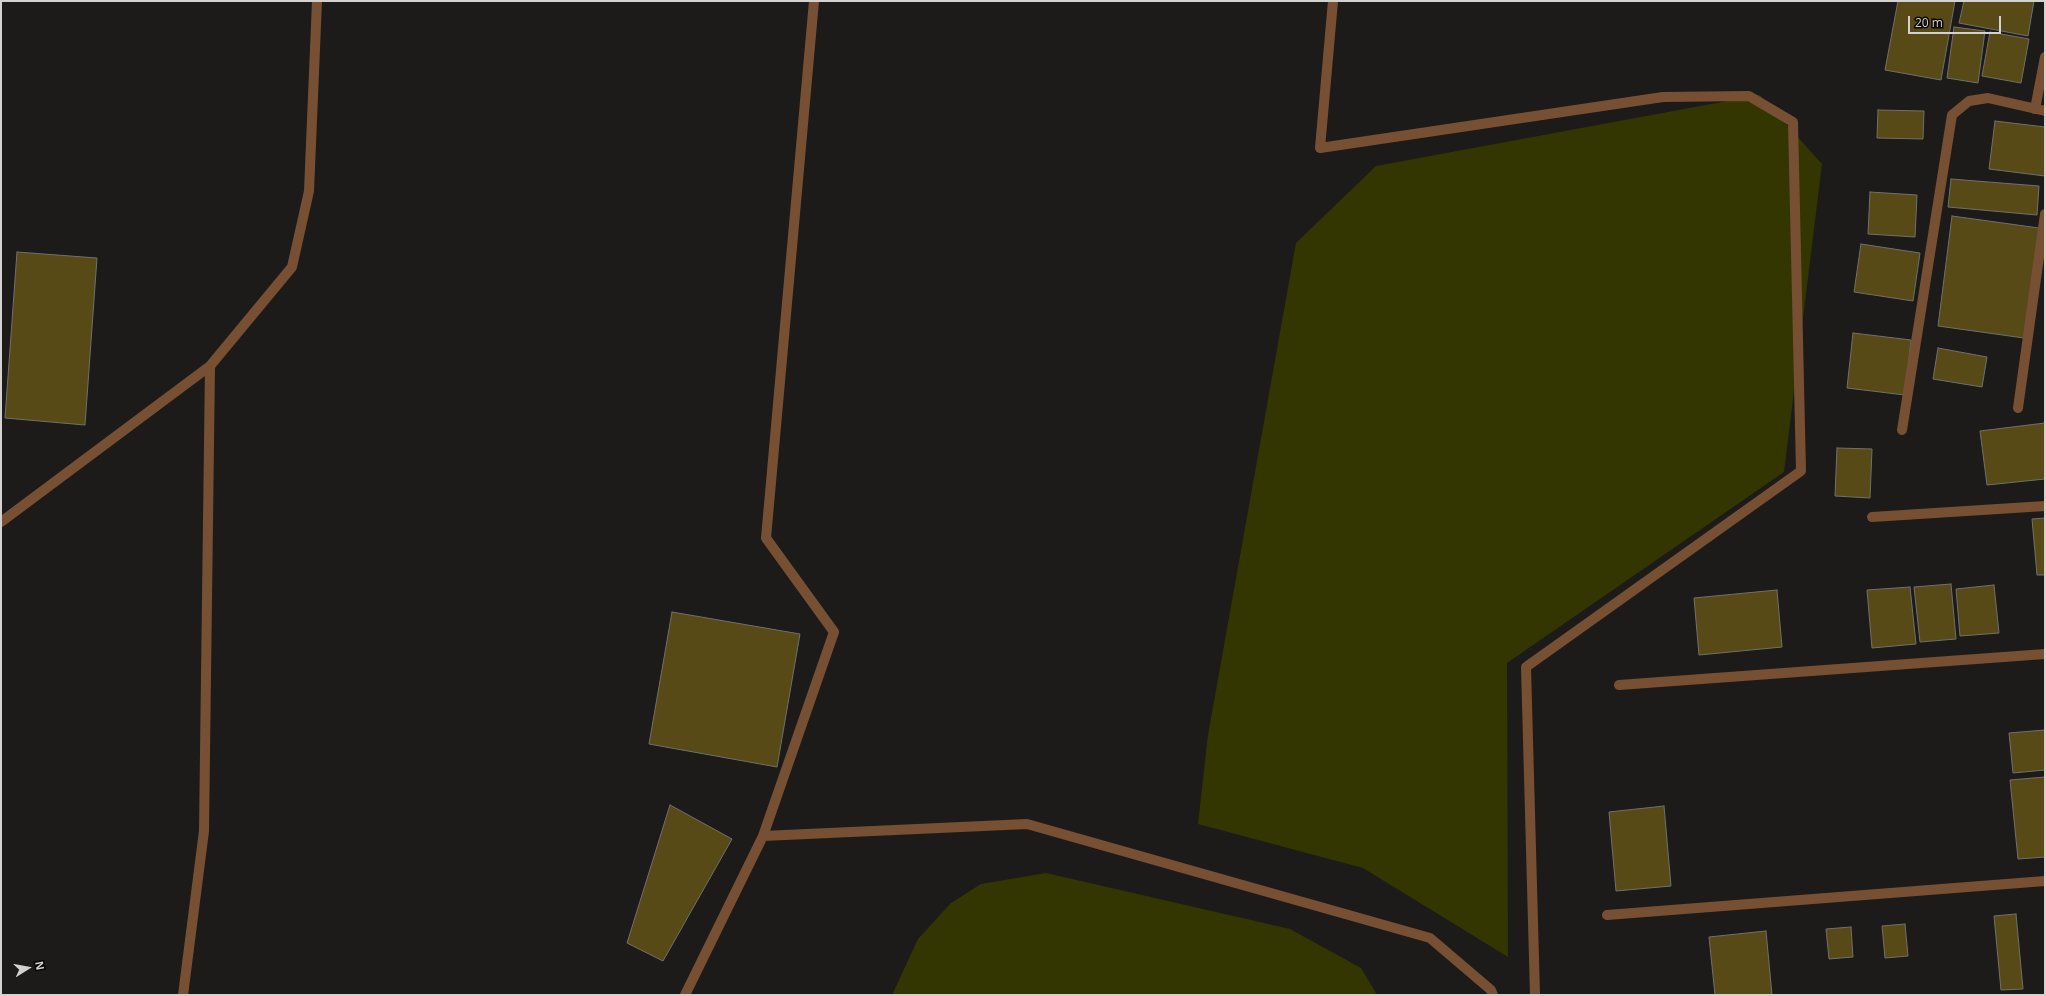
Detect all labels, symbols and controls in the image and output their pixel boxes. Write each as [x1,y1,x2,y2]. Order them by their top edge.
scale bar [1910,8,2003,34]
text: 20 m [1915,14,1943,31]
north arrow [8,948,48,988]
text: N [32,960,48,971]

